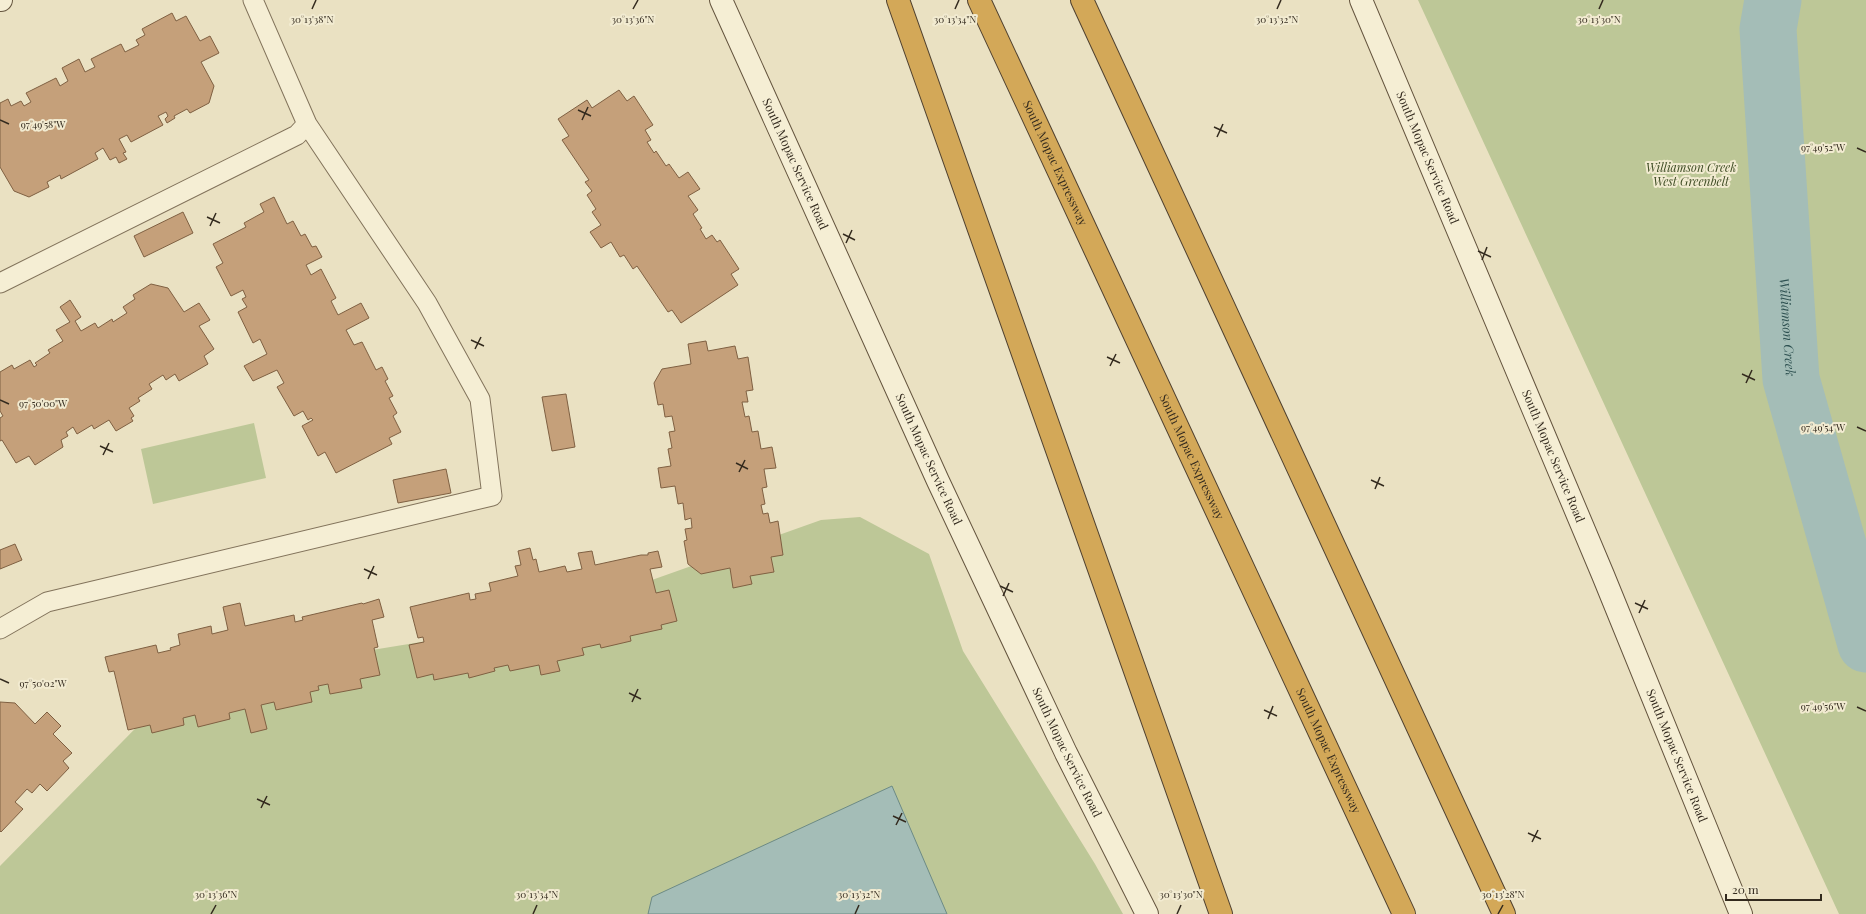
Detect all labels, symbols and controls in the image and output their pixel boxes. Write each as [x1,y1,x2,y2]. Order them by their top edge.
text: 30°13'38"N [290,12,334,26]
text: 30°13'36"N [612,12,654,26]
text: 30°13'34"N [934,12,976,26]
text: 30°13'32"N [1256,12,1298,26]
text: 30°13'30"N [1577,12,1621,26]
street label: South Mopac Service Road [1393,88,1463,226]
street label: South Mopac Service Road [759,95,833,232]
street label: South Mopac Expressway [1020,97,1092,228]
text: 97°49'58"W [21,117,66,131]
text: 97°49'52"W [1801,140,1846,154]
park label: Williamson Creek West Greenbelt [1646,159,1736,189]
water label: Williamson Creek [1776,277,1800,377]
street label: South Mopac Service Road [1519,387,1589,525]
street label: South Mopac Service Road [893,391,966,527]
street label: South Mopac Expressway [1156,391,1228,522]
text: 97°50'00"W [19,396,68,410]
text: 97°49'54"W [1801,420,1846,434]
text: 97°50'02"W [20,676,67,690]
street label: South Mopac Service Road [1029,684,1106,820]
street label: South Mopac Expressway [1293,685,1365,816]
street label: South Mopac Service Road [1643,686,1712,824]
text: 97°49'56"W [1801,699,1846,713]
scale bar [1726,876,1821,902]
text: 20 m [1732,881,1759,897]
text: 30°13'36"N [195,887,237,901]
text: 30°13'34"N [516,887,558,901]
text: 30°13'32"N [838,887,880,901]
text: 30°13'30"N [1159,887,1203,901]
text: 30°13'28"N [1481,887,1525,901]

